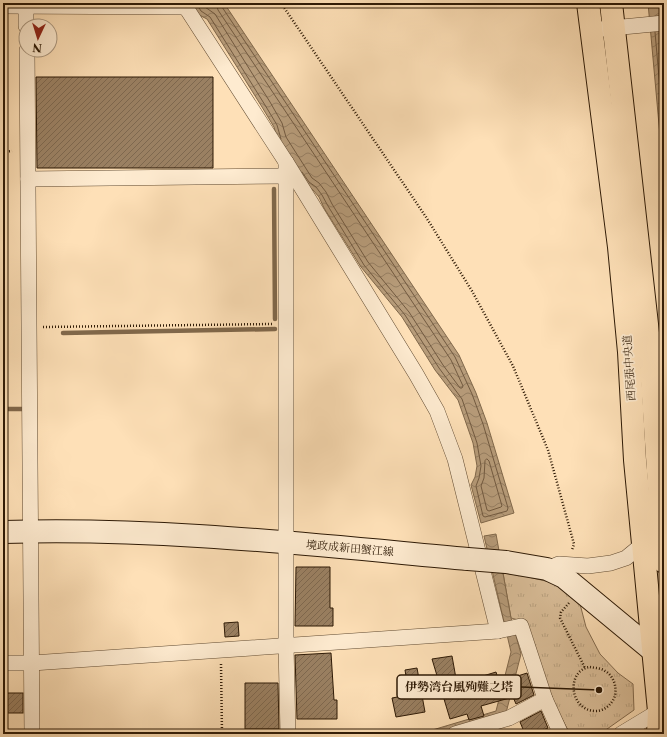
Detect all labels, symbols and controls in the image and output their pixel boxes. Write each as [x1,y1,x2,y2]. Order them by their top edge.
north arrow [18,18,58,58]
text: N [32,41,43,55]
street label: 西尾張中央道 [620,335,638,401]
street label: 境政成新田蟹江線 [306,537,394,559]
callout: 伊勢湾台風殉難之塔 [397,675,521,699]
text: 伊勢湾台風殉難之塔 [405,679,513,694]

